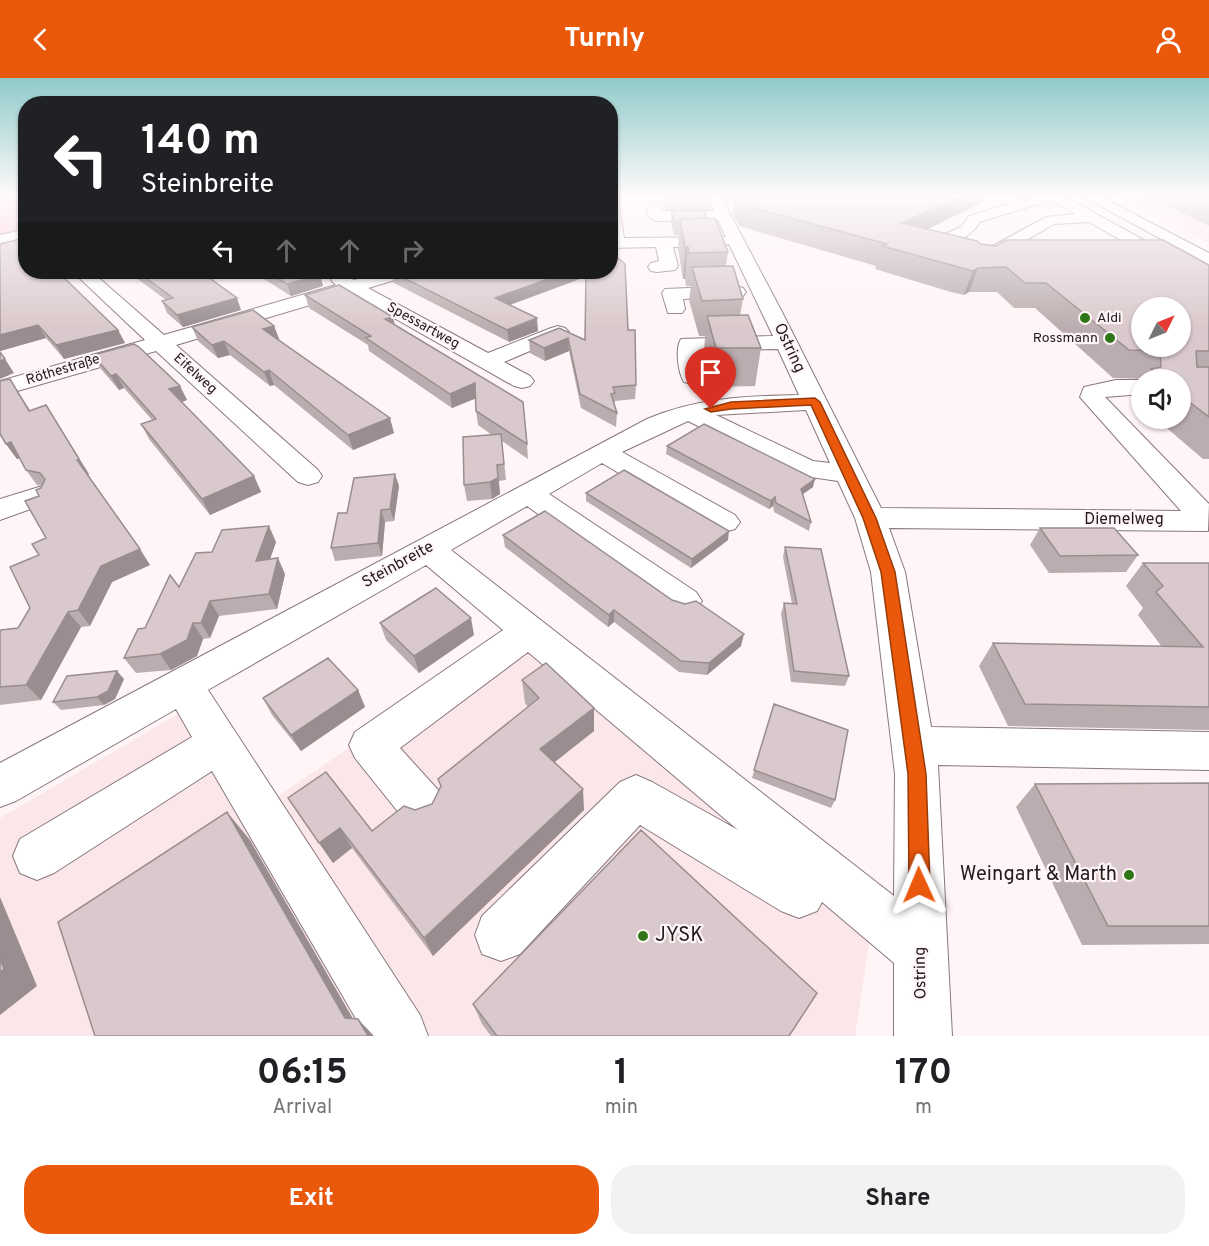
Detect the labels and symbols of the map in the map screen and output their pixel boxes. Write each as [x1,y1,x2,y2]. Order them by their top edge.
north arrow [1131,297,1191,357]
street label: Spessartweg [384,299,462,353]
place label: Aldi [1097,310,1122,327]
marker: Aldi [1078,311,1092,325]
street label: Ostring [769,320,809,376]
place label: Rossmann [1033,330,1098,347]
marker: Rossmann [1103,331,1117,345]
pin [685,347,736,409]
street label: Eifelweg [170,350,220,398]
street label: Röthestraße [24,351,102,389]
street label: Diemelweg [1084,510,1164,530]
street label: Steinbreite [359,537,437,593]
position arrow [887,853,951,917]
place label: Weingart & Marth [960,862,1117,888]
marker: Weingart & Marth [1122,868,1136,882]
place label: JYSK [655,923,703,949]
marker: JYSK [636,929,650,943]
street label: Ostring [911,947,931,999]

